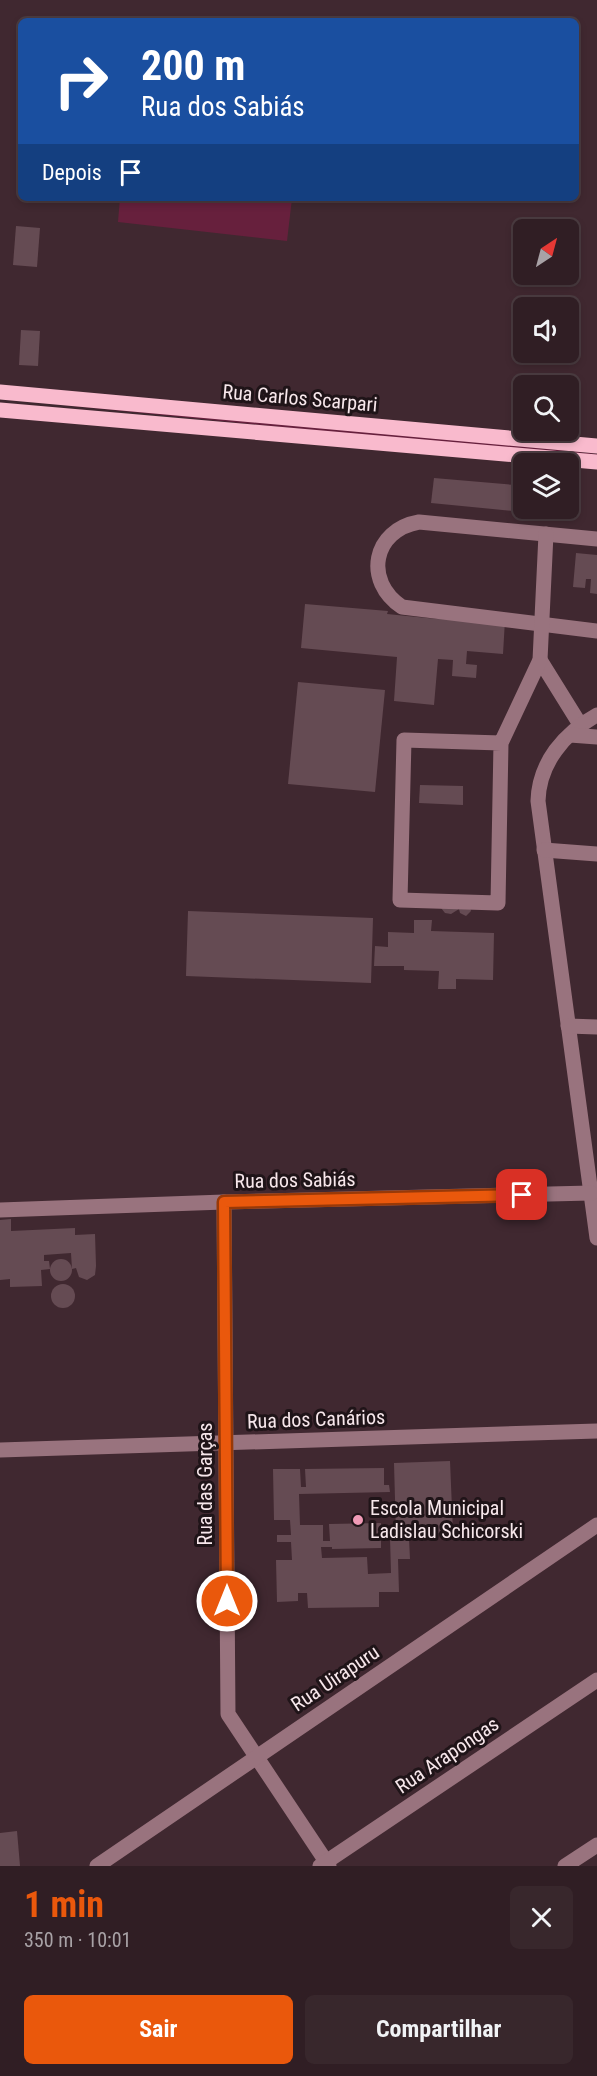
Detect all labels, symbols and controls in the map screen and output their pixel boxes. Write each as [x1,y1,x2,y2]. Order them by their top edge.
text: 200 m [141,41,246,90]
icon: right [42,42,120,120]
text: Rua dos Sabiás [141,91,305,123]
icon: arrive [114,156,147,189]
text: Depois [42,160,102,185]
north arrow [513,219,579,285]
map controls [513,219,579,519]
button: sound [513,297,579,363]
button: search [513,375,579,441]
street label: Rua Carlos Scarpari [222,379,378,417]
button: layers [513,453,579,519]
street label: Rua dos Sabiás [234,1167,356,1193]
pin [496,1169,547,1220]
icon: arrive [505,1178,538,1211]
street label: Rua dos Canários [247,1405,385,1433]
street label: Rua das Garças [193,1423,217,1545]
place label: Escola Municipal Ladislau Schicorski [370,1496,523,1543]
marker: Escola Municipal Ladislau Schicorski [351,1513,365,1527]
position arrow [195,1569,259,1633]
street label: Rua Uirapuru [286,1640,384,1716]
street label: Rua Arapongas [391,1712,503,1798]
text: 1 min [24,1884,104,1926]
button: close [510,1886,573,1949]
text: 350 m · 10:01 [24,1928,131,1952]
button: Sair [24,1995,293,2064]
button: Compartilhar [305,1995,573,2064]

